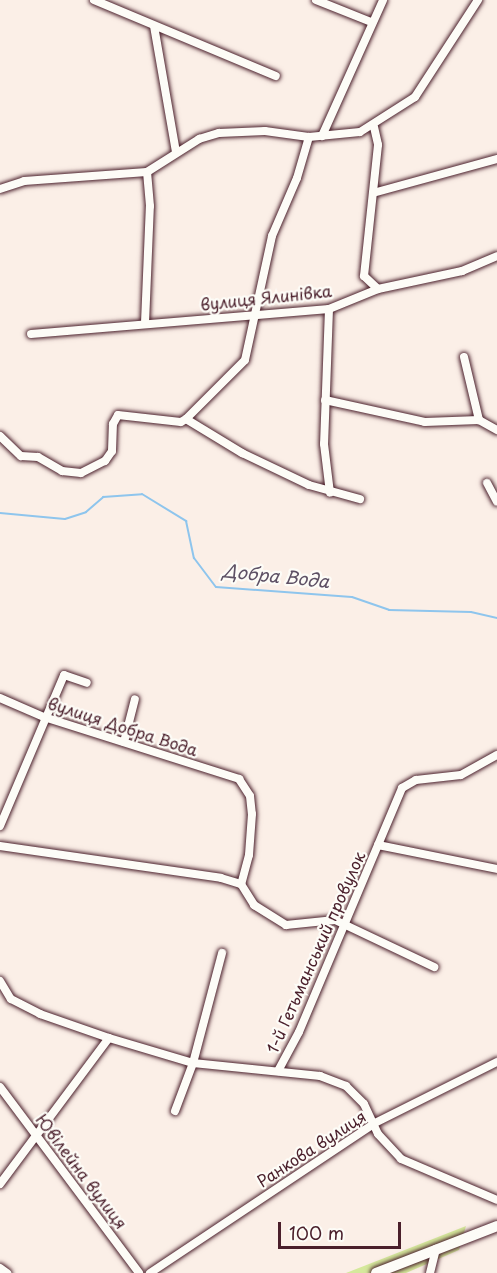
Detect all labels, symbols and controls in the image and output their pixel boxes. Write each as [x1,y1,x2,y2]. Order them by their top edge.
street label: вулиця Ялинівка [199,281,333,313]
water label: Добра Вода [222,560,330,592]
street label: вулиця Добра Вода [46,693,200,759]
street label: 1-й Гетьманський провулок [262,848,368,1056]
street label: Ранкова вулиця [253,1106,369,1190]
street label: Ювілейна вулиця [32,1110,132,1232]
scale bar [281,1210,404,1248]
text: 100 m [289,1219,344,1246]

